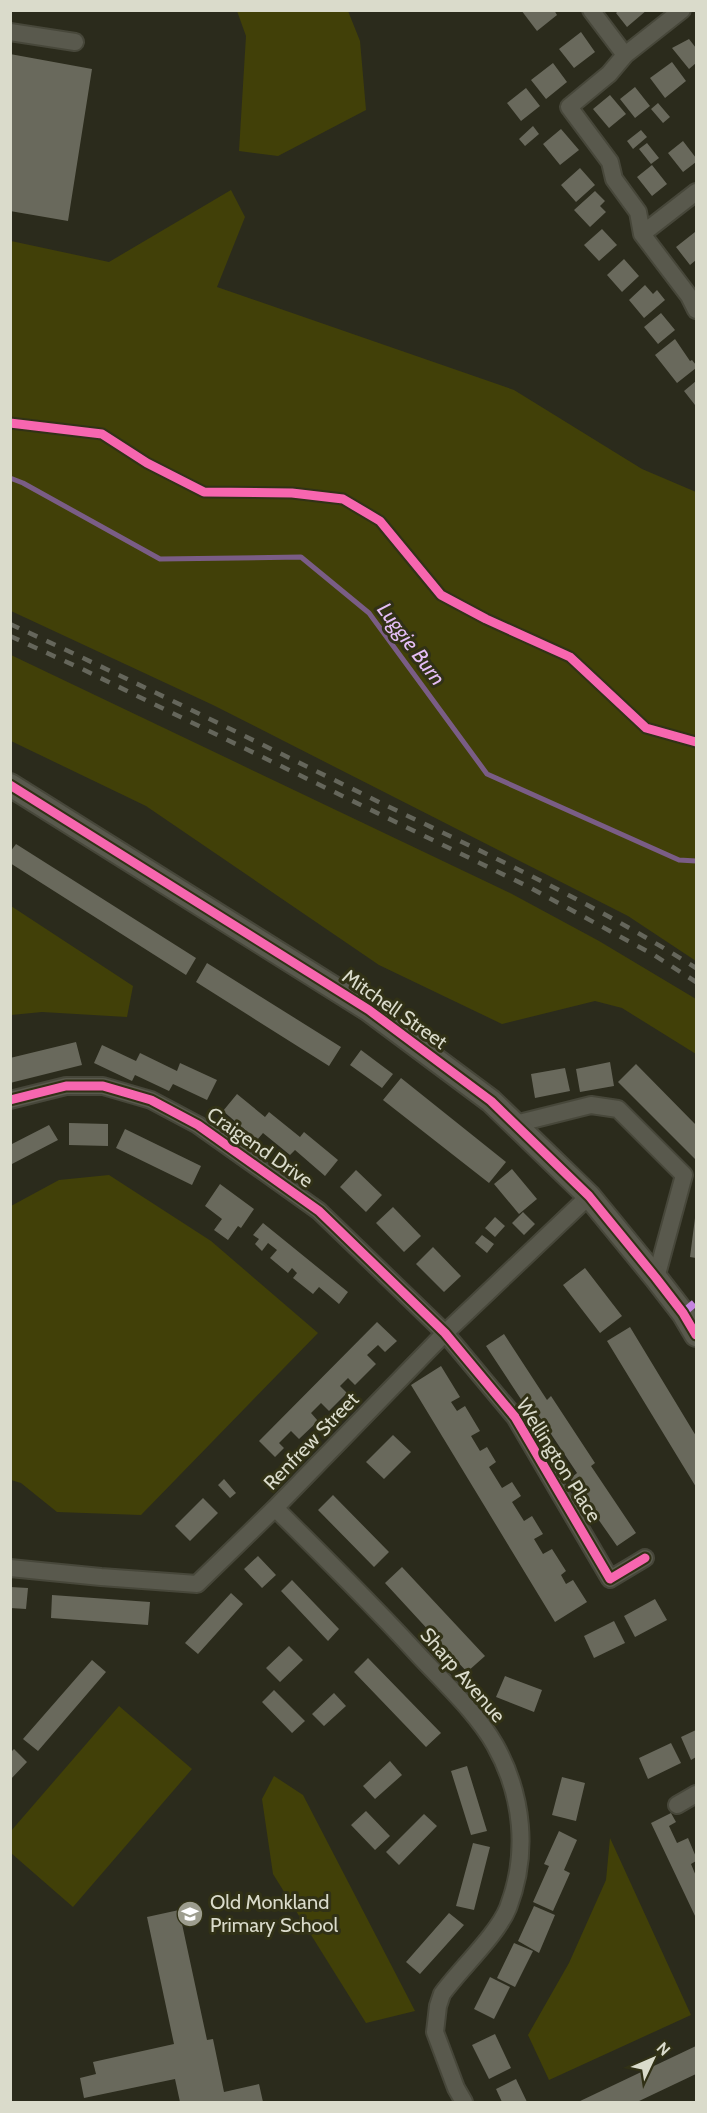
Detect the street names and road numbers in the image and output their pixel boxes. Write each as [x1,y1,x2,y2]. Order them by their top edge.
street label: Mitchell Street [338,964,452,1054]
street label: Craigend Drive [202,1102,318,1192]
street label: Renfrew Street [258,1387,364,1495]
street label: Wellington Place [511,1394,607,1526]
street label: Sharp Avenue [415,1623,511,1727]

